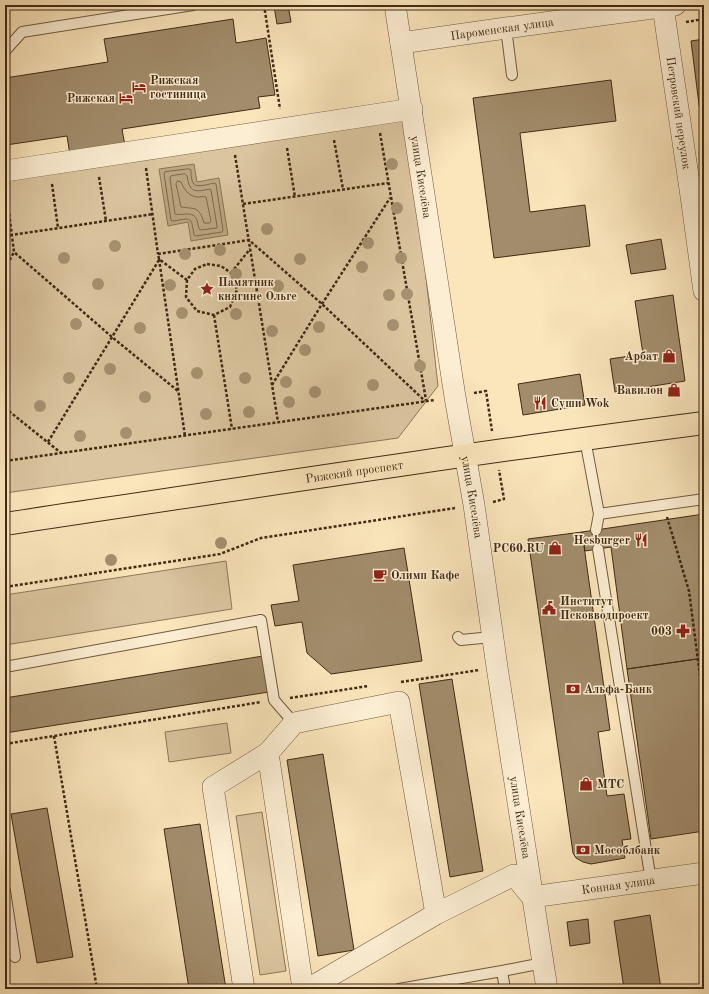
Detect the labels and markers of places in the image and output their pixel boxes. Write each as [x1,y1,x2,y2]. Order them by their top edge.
place label: Рижская гостиница [150,75,206,101]
hotel icon: Рижская гостиница [131,79,147,95]
hotel icon: Рижская [118,90,134,106]
place label: Рижская [67,93,115,105]
place label: Памятник княгине Ольге [218,277,297,303]
place icon: Памятник княгине Ольге [199,281,215,297]
shop icon: Арбат [661,348,677,364]
place label: Арбат [624,351,658,363]
shop icon: Вавилон [666,382,682,398]
place label: Вавилон [616,385,663,397]
restaurant icon: Суши Wok [532,395,548,411]
place label: Суши Wok [551,398,610,410]
restaurant icon: Hesburger [633,532,649,548]
place label: Hesburger [574,535,630,547]
shop icon: PC60.RU [547,540,563,556]
place label: PC60.RU [493,543,544,555]
cafe icon: Олимп Кафе [372,567,388,583]
place label: Олимп Кафе [391,570,460,582]
place label: Институт Псковводпроект [560,596,649,622]
public building icon: Институт Псковводпроект [541,600,557,616]
pharmacy icon: 003 [675,623,691,639]
place label: 003 [651,626,672,638]
bank icon: Альфа-Банк [565,681,581,697]
place label: Альфа-Банк [584,684,653,696]
shop icon: МТС [578,776,594,792]
place label: МТС [597,779,624,791]
bank icon: Мособлбанк [575,842,591,858]
place label: Мособлбанк [594,845,661,857]

